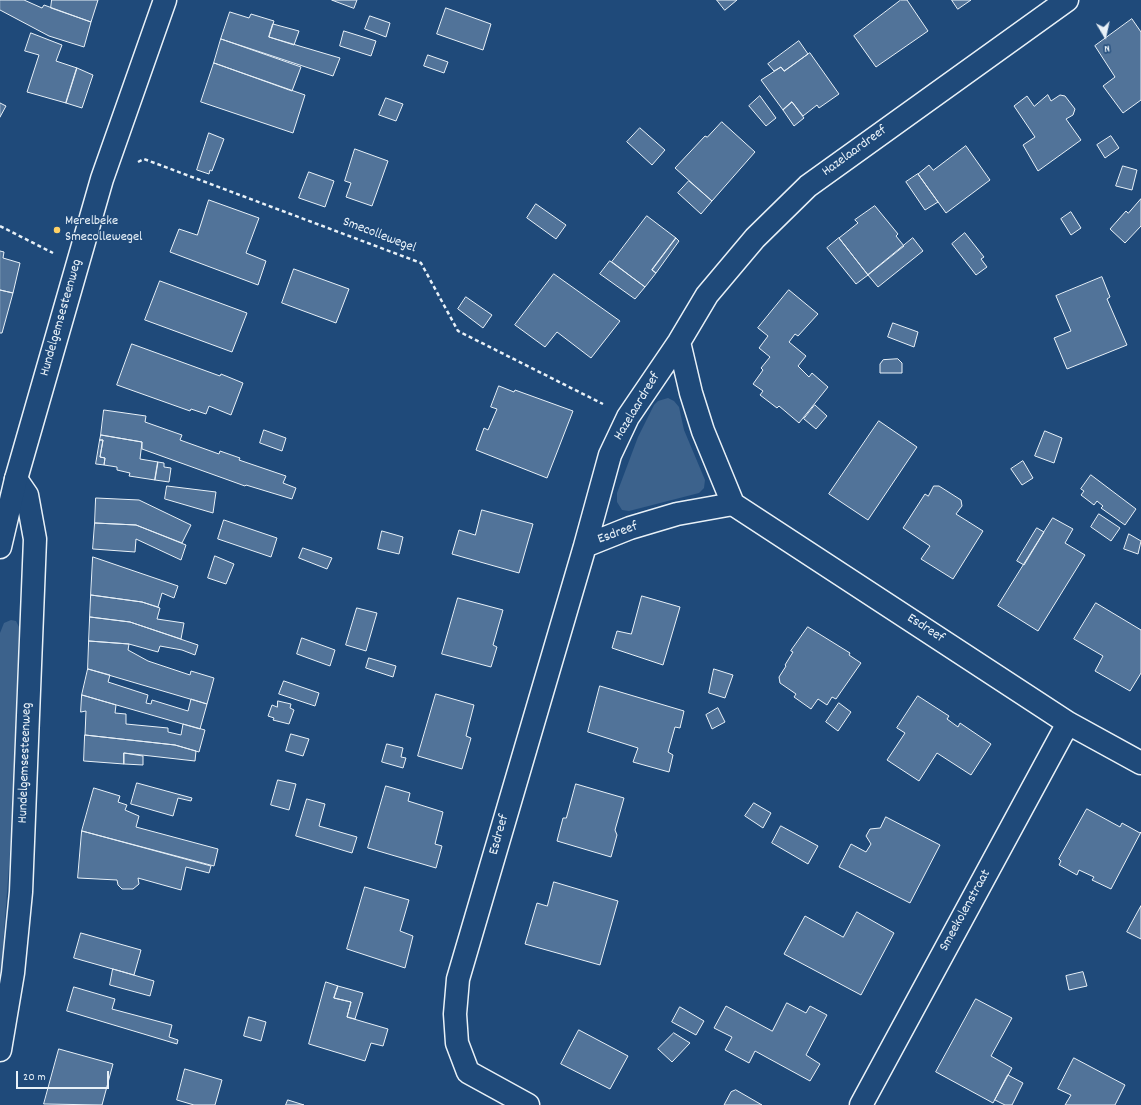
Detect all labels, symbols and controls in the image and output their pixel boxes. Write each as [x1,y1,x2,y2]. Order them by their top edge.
north arrow [1085,16,1125,56]
text: N [1103,40,1111,56]
street label: Hazelaardreef [819,123,891,181]
place label: Merelbeke Smecollewegel [65,214,142,246]
street label: Smecollewegel [340,214,418,258]
marker: Merelbeke Smecollewegel [52,225,62,235]
street label: Hundelgemsesteenweg [37,258,87,378]
street label: Hazelaardreef [611,370,665,444]
street label: Esdreef [596,519,640,549]
street label: Esdreef [903,611,947,647]
street label: Hundelgemsesteenweg [15,702,37,824]
street label: Esdreef [486,813,514,857]
street label: Smeekolenstraat [937,867,995,955]
scale bar [18,1063,111,1089]
text: 20 m [23,1069,46,1086]

